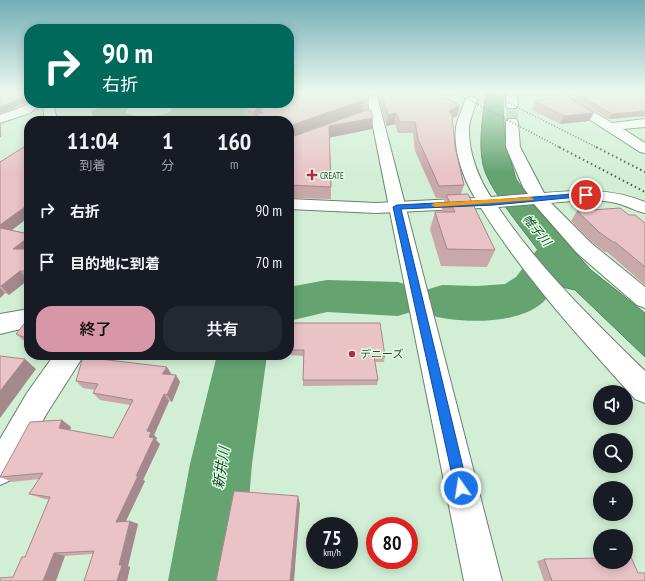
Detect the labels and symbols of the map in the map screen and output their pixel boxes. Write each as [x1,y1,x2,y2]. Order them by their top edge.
marker: CREATE [307,170,317,180]
place label: CREATE [320,170,344,181]
pin [569,178,603,212]
water label: 帷子川 [520,211,556,250]
place label: デニーズ [360,347,403,361]
marker: デニーズ [347,349,357,359]
water label: 新井川 [209,444,233,490]
position arrow [440,467,482,509]
speed limit sign: 80 [366,517,418,569]

